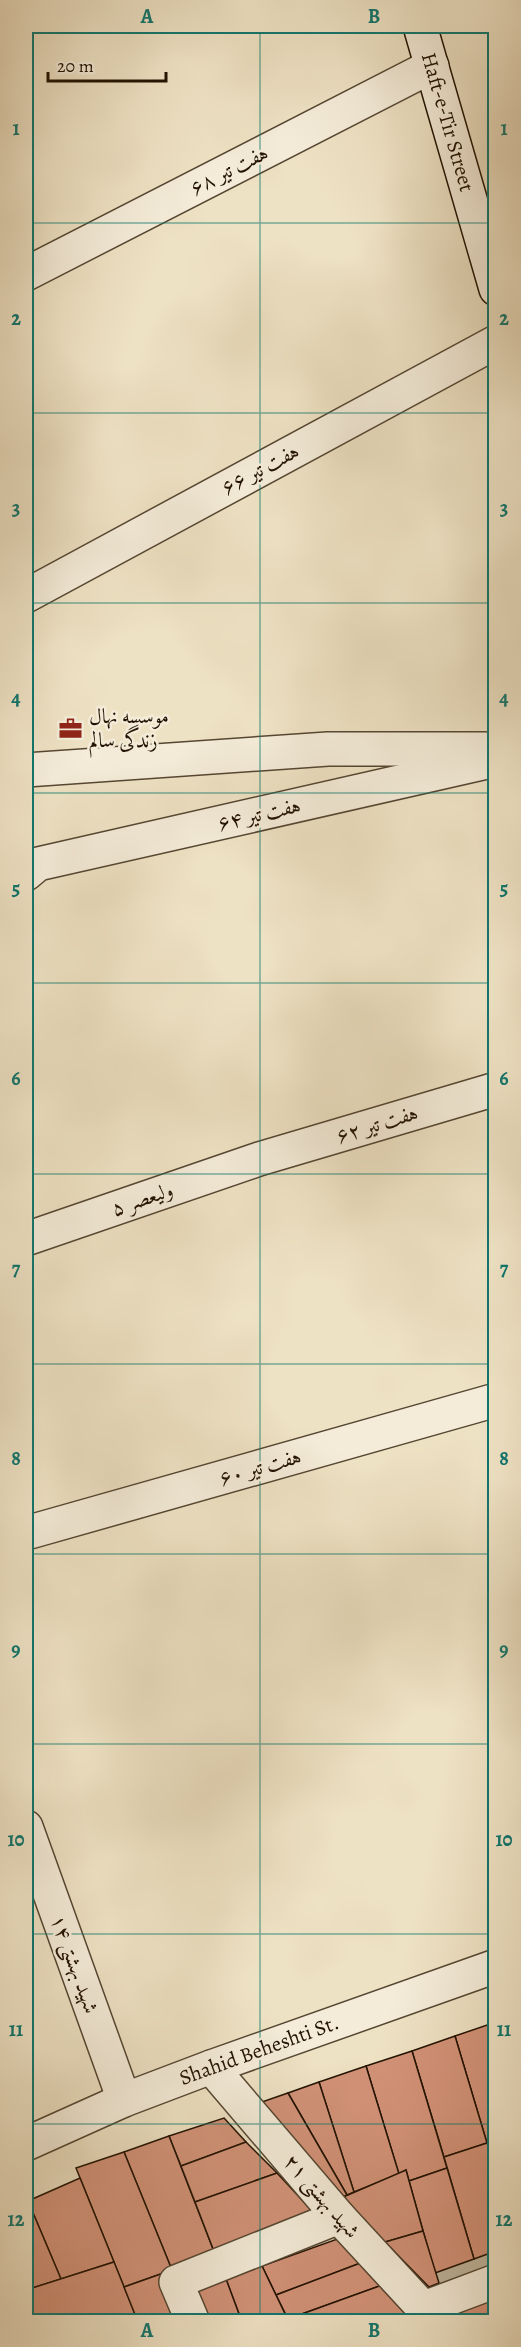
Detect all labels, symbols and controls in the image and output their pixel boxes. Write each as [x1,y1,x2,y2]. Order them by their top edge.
text: A [140,3,154,30]
text: B [368,3,380,30]
scale bar [48,45,166,83]
street label: Haft-e-Tir Street [415,49,481,195]
text: 20 m [57,54,94,78]
text: 1 [12,115,20,142]
text: 1 [500,115,508,142]
street label: هفت تیر ۶۸ [185,138,273,202]
text: 2 [11,305,21,332]
text: 2 [499,305,509,332]
street label: هفت تیر ۶۶ [216,437,304,501]
text: 3 [12,495,20,522]
text: 3 [500,495,508,522]
text: 4 [11,685,21,712]
text: 4 [499,685,509,712]
place label: موسسه نهال زندگی سالم [89,702,169,758]
office icon: موسسه نهال زندگی سالم [58,715,84,741]
street label: هفت تیر ۶۴ [215,791,303,837]
text: 5 [12,875,20,902]
text: 5 [500,875,508,902]
text: 6 [11,1065,21,1092]
text: 6 [499,1065,509,1092]
street label: هفت تیر ۶۲ [333,1098,421,1150]
street label: ولیعصر ۵ [107,1175,177,1223]
text: 7 [12,1255,21,1282]
text: 7 [500,1255,509,1282]
street label: هفت تیر ۶۰ [216,1442,304,1492]
text: 8 [11,1445,21,1472]
text: 8 [499,1445,509,1472]
text: 9 [11,1636,21,1663]
text: 9 [499,1636,509,1663]
text: 10 [7,1826,25,1853]
text: 10 [495,1826,513,1853]
street label: شهید بهشتی ۱۴ [43,1911,106,2018]
street label: Shahid Beheshti St. [175,2008,343,2092]
text: 11 [9,2016,23,2043]
text: 11 [497,2016,511,2043]
street label: شهید بهشتی ۲۱ [277,2148,366,2245]
text: 12 [8,2206,25,2233]
text: 12 [496,2206,513,2233]
text: A [140,2317,154,2344]
text: B [368,2317,380,2344]

